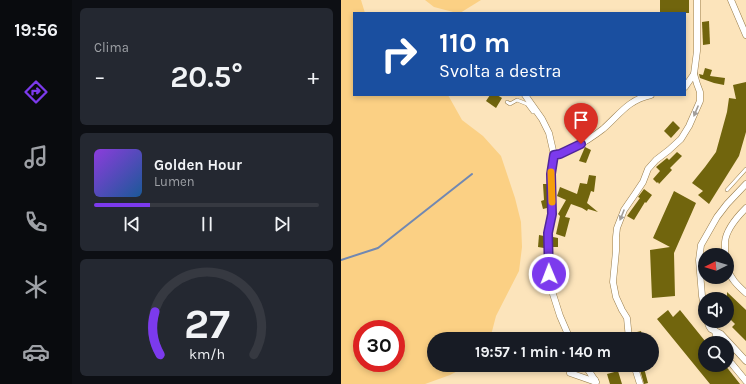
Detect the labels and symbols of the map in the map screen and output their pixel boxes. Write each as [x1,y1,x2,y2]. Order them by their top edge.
pin [564,103,598,144]
one-way arrow [692,105,698,117]
one-way arrow [618,210,624,222]
north arrow [698,248,734,284]
position arrow [528,253,570,295]
speed limit sign: 30 [353,320,405,372]

